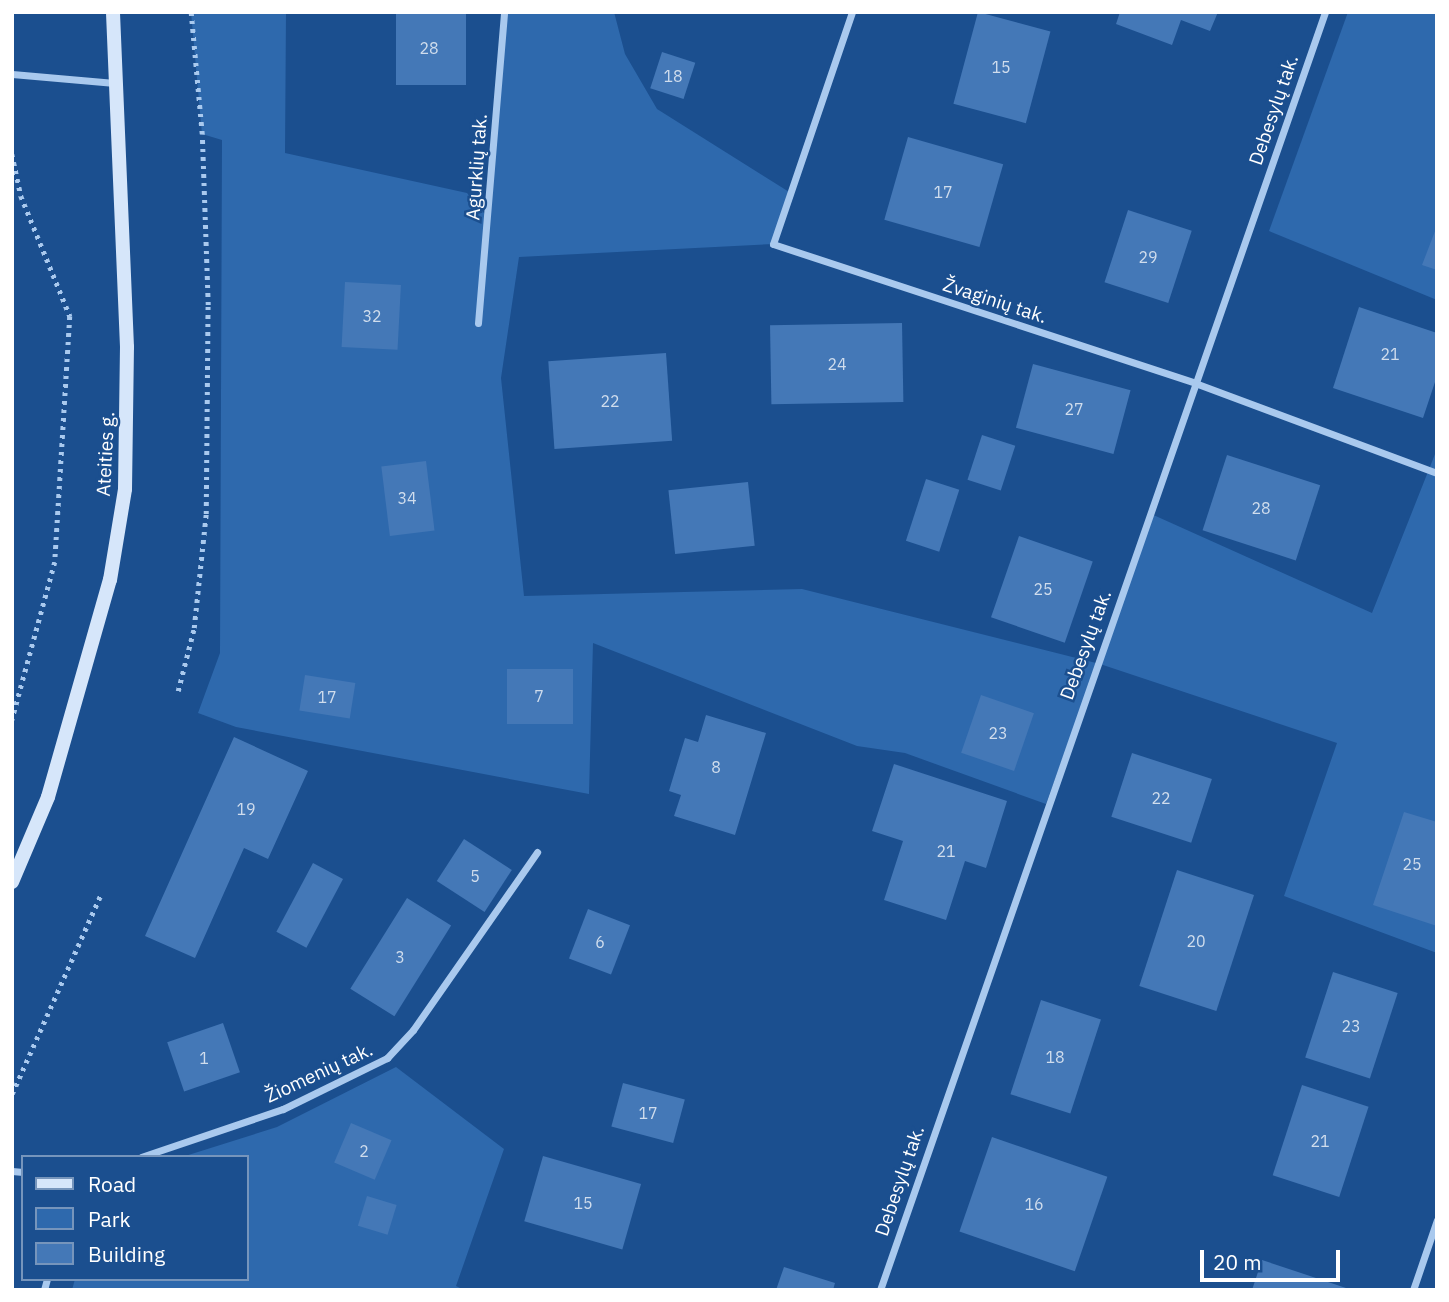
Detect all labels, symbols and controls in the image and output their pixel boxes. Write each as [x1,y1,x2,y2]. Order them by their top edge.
house number: 28 [419,38,439,58]
street label: Debesylų tak. [1244,52,1304,168]
house number: 15 [991,57,1011,77]
house number: 18 [663,66,683,86]
street label: Agurklių tak. [462,113,492,221]
house number: 17 [933,182,953,202]
house number: 29 [1138,247,1158,267]
street label: Žvaginių tak. [940,273,1050,329]
house number: 32 [362,306,382,326]
house number: 21 [1380,344,1400,364]
house number: 24 [827,354,847,374]
house number: 22 [600,391,620,411]
house number: 27 [1064,399,1084,419]
street label: Ateities g. [92,411,120,497]
house number: 34 [397,488,417,508]
house number: 28 [1251,498,1271,518]
house number: 25 [1033,579,1053,599]
street label: Debesylų tak. [1056,587,1116,703]
house number: 7 [534,686,544,706]
house number: 17 [317,687,337,707]
house number: 23 [988,723,1008,743]
house number: 8 [711,757,721,777]
house number: 22 [1151,788,1171,808]
house number: 19 [236,799,256,819]
house number: 21 [936,841,956,861]
house number: 25 [1402,854,1422,874]
house number: 5 [470,866,480,886]
house number: 20 [1186,931,1206,951]
house number: 6 [595,932,605,952]
house number: 3 [395,947,405,967]
house number: 23 [1341,1016,1361,1036]
street label: Žiomenių tak. [262,1038,376,1108]
house number: 18 [1045,1047,1065,1067]
house number: 1 [199,1048,209,1068]
house number: 17 [638,1103,658,1123]
street label: Debesylų tak. [870,1123,930,1239]
house number: 21 [1310,1131,1330,1151]
house number: 2 [359,1141,369,1161]
legend [21,1155,248,1281]
text: Road [88,1170,136,1198]
house number: 15 [573,1193,593,1213]
house number: 16 [1024,1194,1044,1214]
text: Park [88,1205,131,1233]
scale bar [1204,1236,1344,1280]
text: Building [88,1240,165,1268]
text: 20 m [1213,1248,1262,1276]

